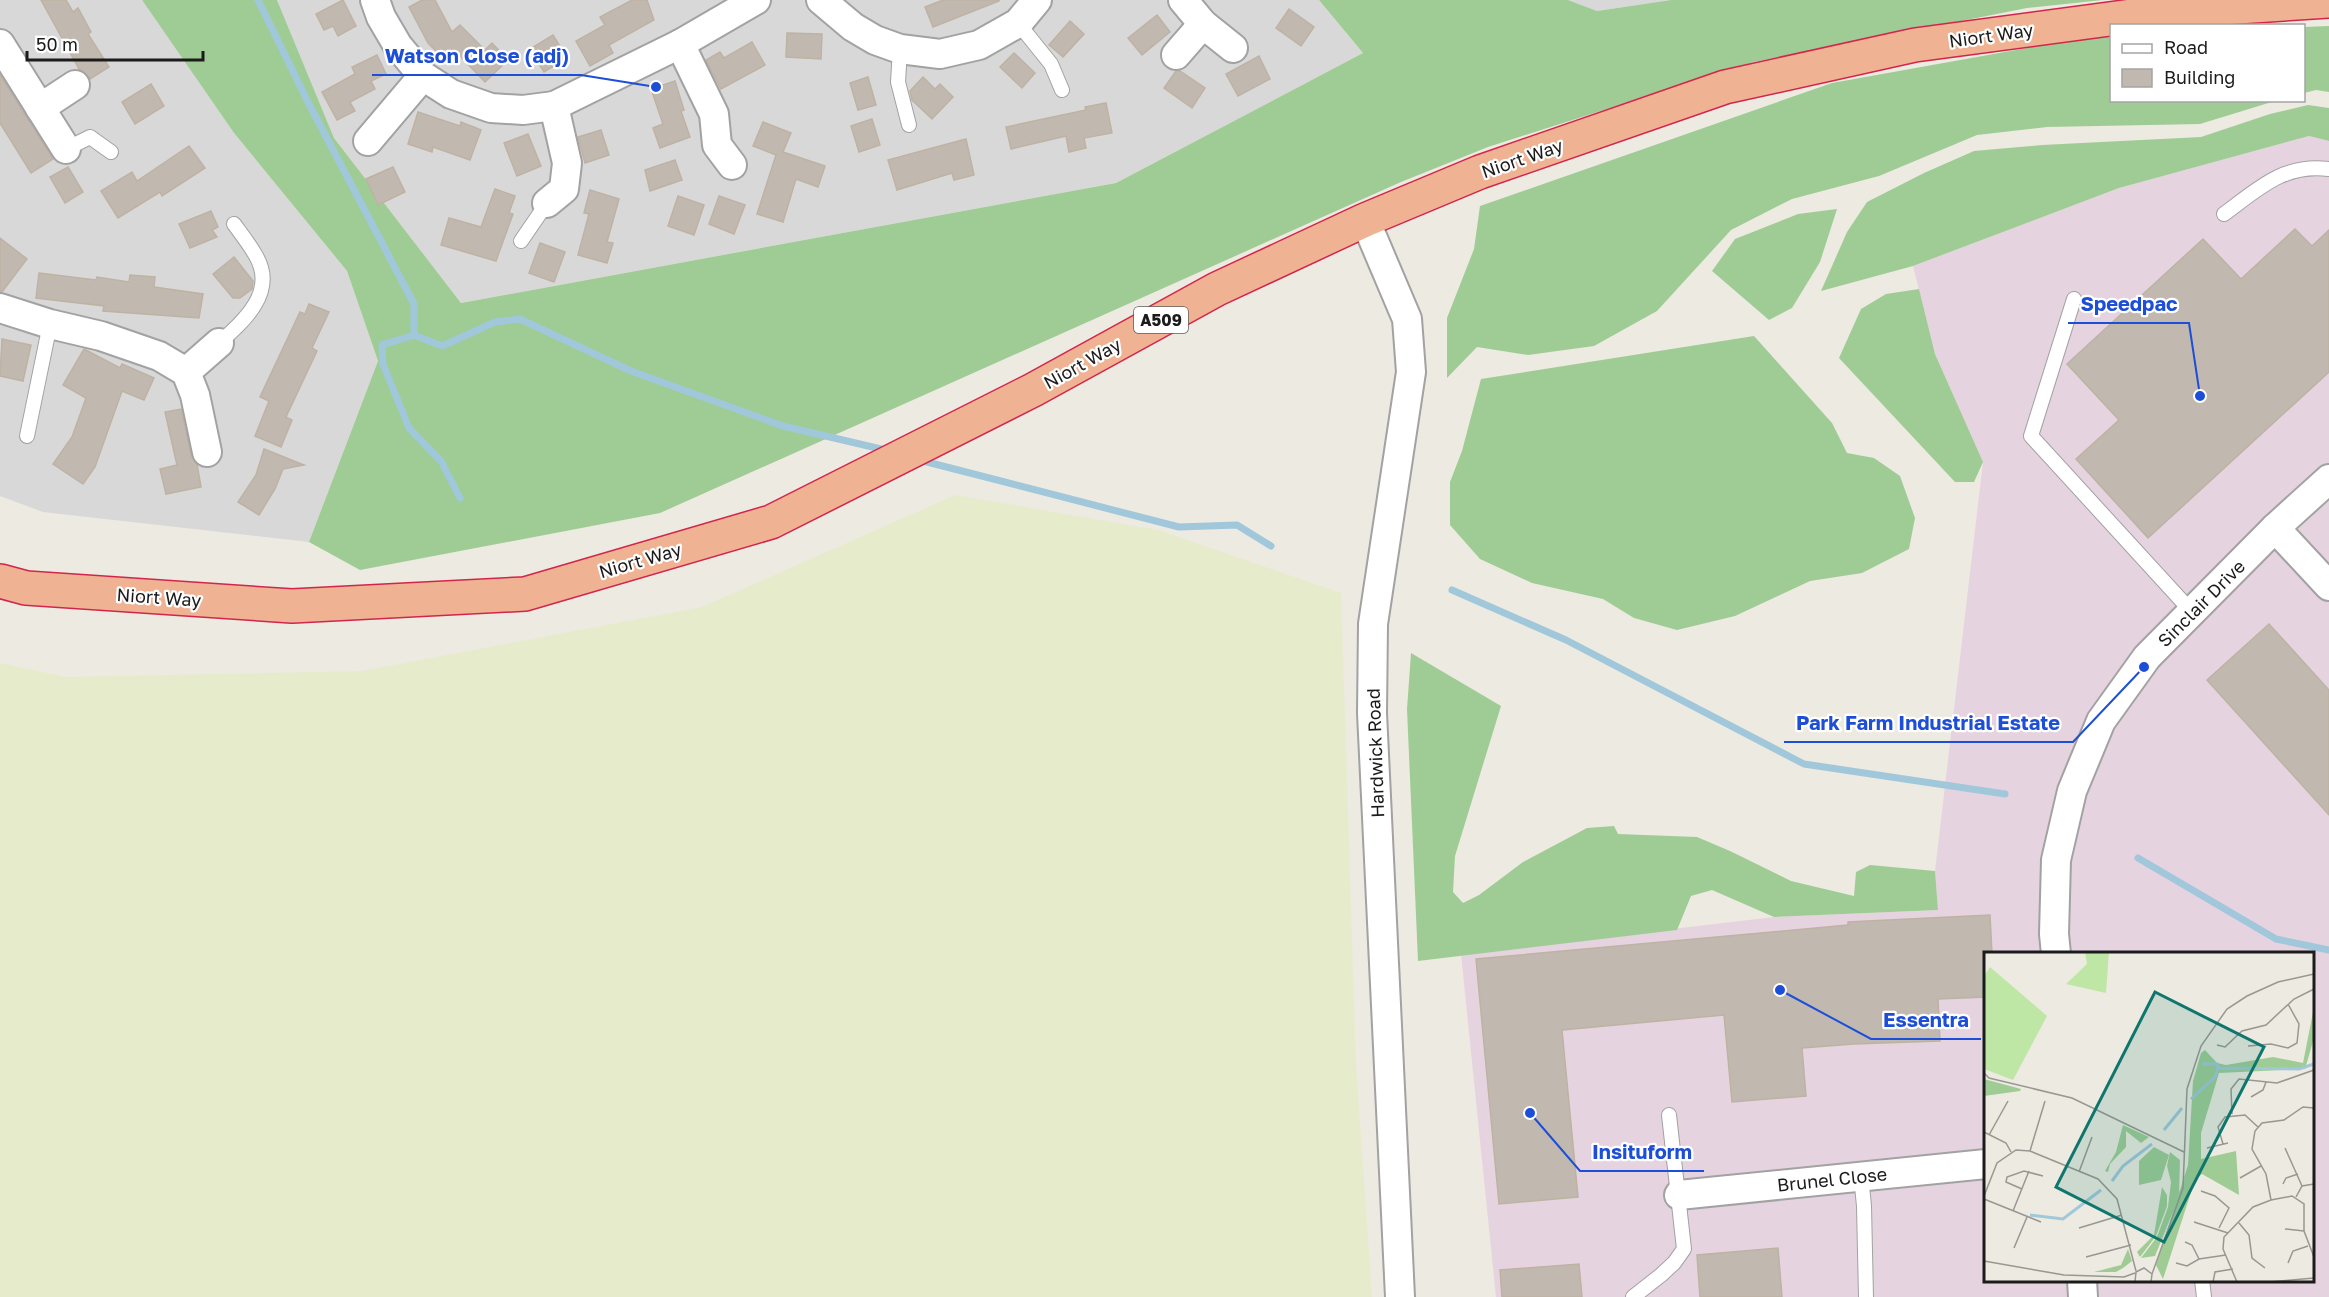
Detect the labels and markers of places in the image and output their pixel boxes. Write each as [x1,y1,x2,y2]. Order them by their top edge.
callout: Watson Close (adj) [372,37,581,75]
callout: Speedpac [2068,285,2189,323]
callout: Park Farm Industrial Estate [1784,704,2073,742]
callout: Essentra [1871,1001,1981,1039]
callout: Insituform [1580,1133,1704,1171]

